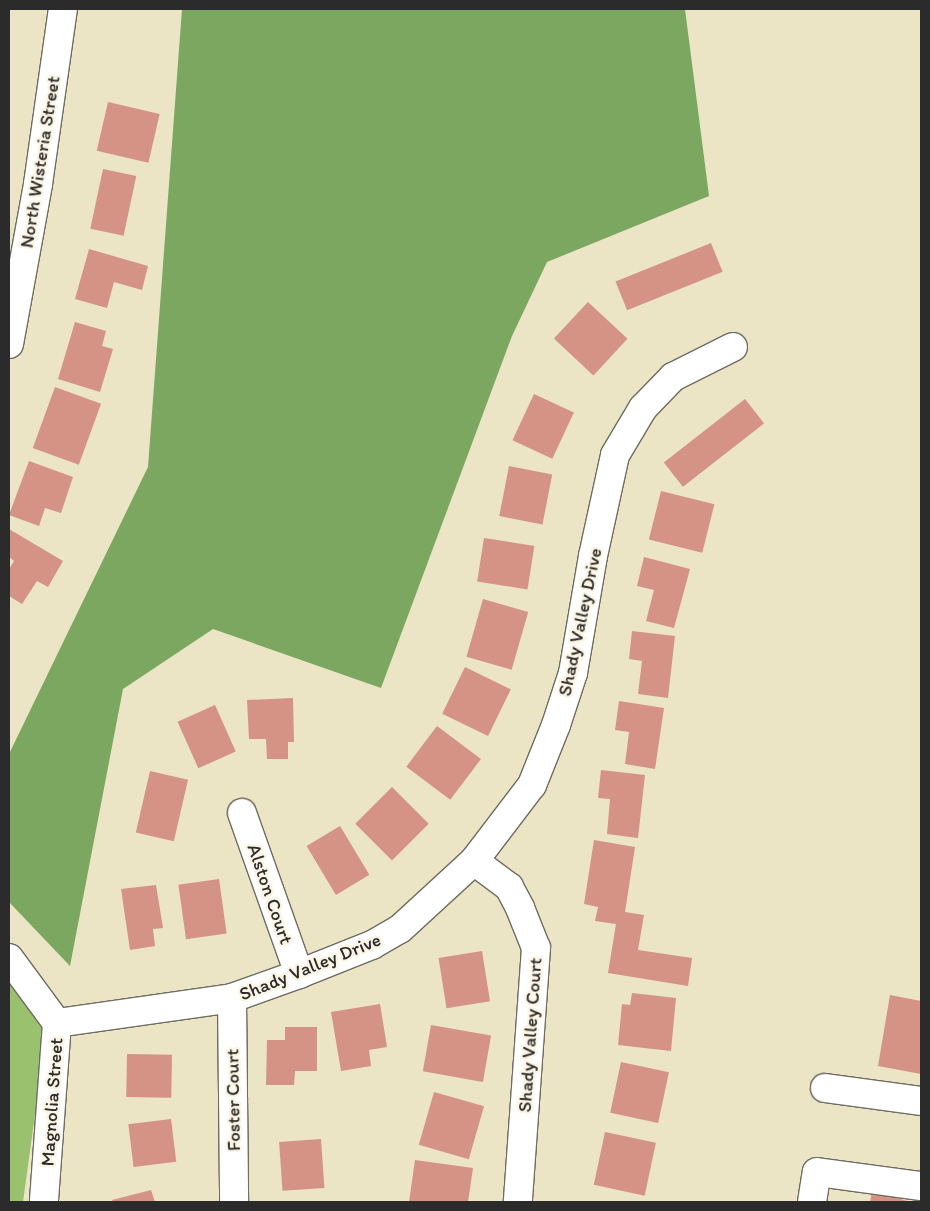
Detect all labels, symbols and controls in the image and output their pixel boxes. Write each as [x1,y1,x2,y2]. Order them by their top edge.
street label: North Wisteria Street [15,74,65,250]
street label: Shady Valley Drive [553,546,607,698]
street label: Alston Court [242,841,298,947]
street label: Shady Valley Drive [236,928,384,1006]
street label: Shady Valley Court [513,957,547,1113]
street label: Magnolia Street [36,1037,68,1167]
street label: Foster Court [221,1049,245,1151]

